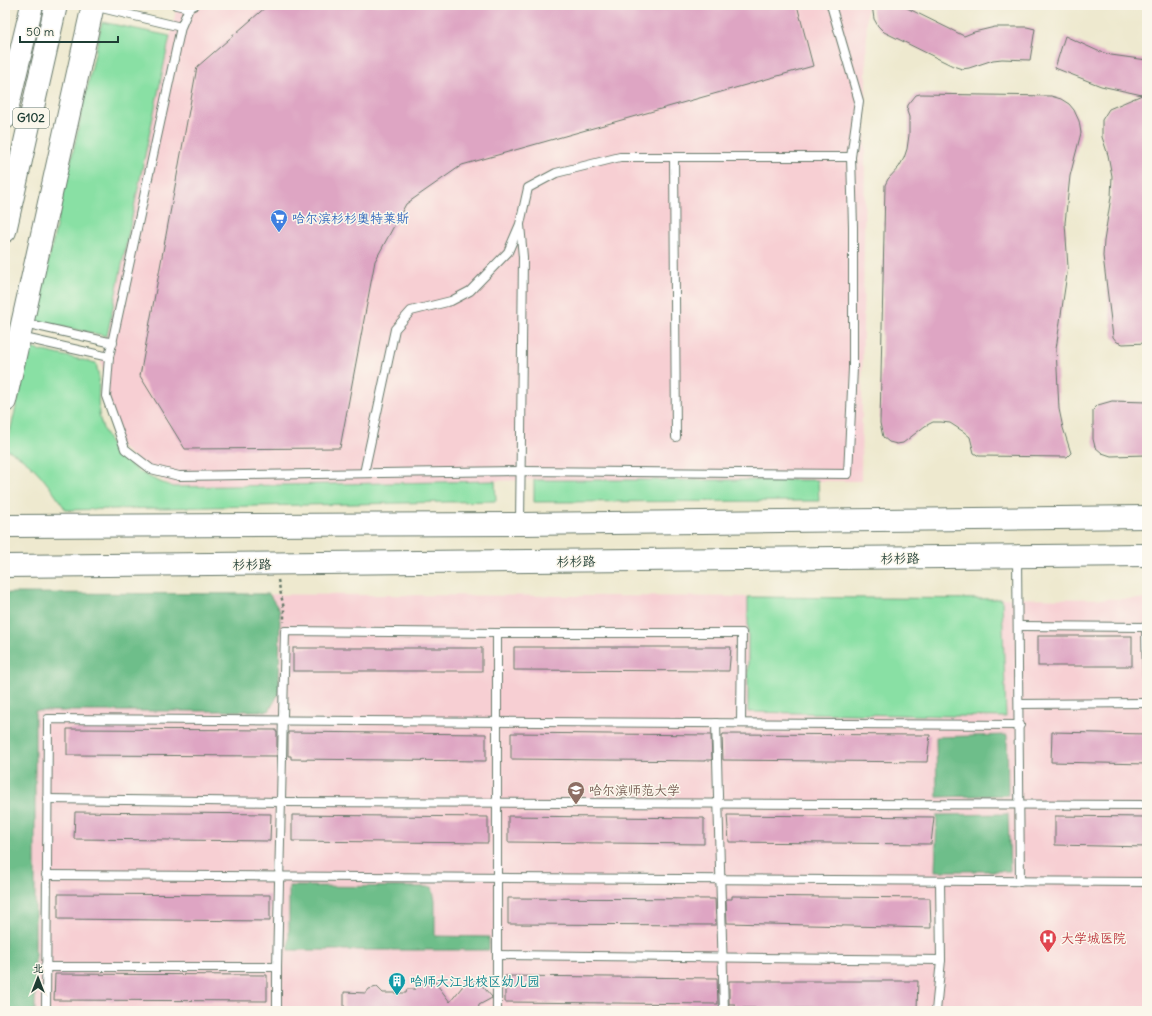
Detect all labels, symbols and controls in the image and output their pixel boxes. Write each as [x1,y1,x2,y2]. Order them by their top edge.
scale bar [20,18,118,44]
text: 50 m [26,24,55,39]
road number: G102 [13,108,49,128]
supermarket icon: 哈尔滨杉杉奥特莱斯 [269,208,289,233]
place label: 哈尔滨杉杉奥特莱斯 [292,210,409,227]
street label: 杉杉路 [880,550,920,567]
street label: 杉杉路 [556,553,596,570]
street label: 杉杉路 [232,556,272,573]
school or university icon: 哈尔滨师范大学 [566,780,586,805]
place label: 哈尔滨师范大学 [589,782,680,799]
hospital icon: 大学城医院 [1038,928,1058,953]
place label: 大学城医院 [1061,930,1126,947]
north arrow [18,958,58,998]
text: 北 [33,961,44,975]
building icon: 哈师大江北校区幼儿园 [387,971,407,996]
place label: 哈师大江北校区幼儿园 [410,973,540,990]

